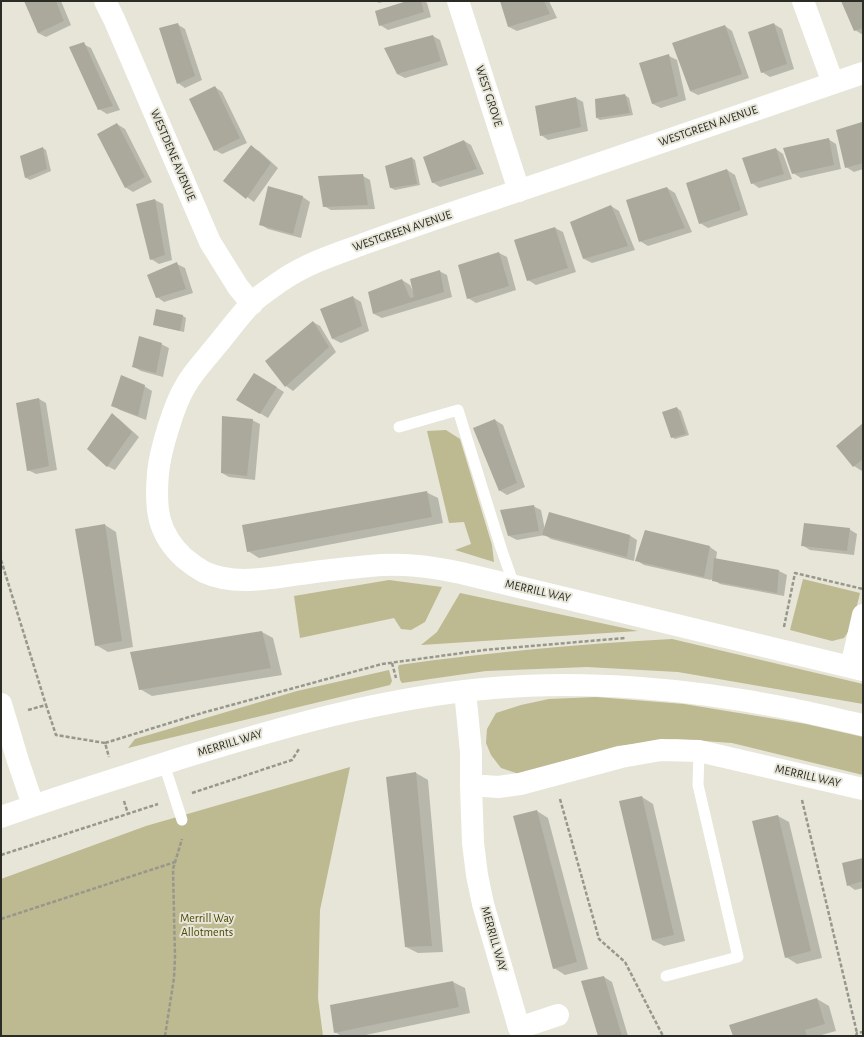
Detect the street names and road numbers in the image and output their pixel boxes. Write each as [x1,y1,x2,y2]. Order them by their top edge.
street label: WEST GROVE [472,64,506,128]
street label: WESTGREEN AVENUE [657,102,759,150]
street label: WESTDENE AVENUE [147,107,199,203]
street label: WESTGREEN AVENUE [351,207,453,255]
street label: MERRILL WAY [504,576,572,606]
street label: MERRILL WAY [196,726,264,760]
street label: MERRILL WAY [774,761,842,791]
street label: MERRILL WAY [478,905,510,973]

